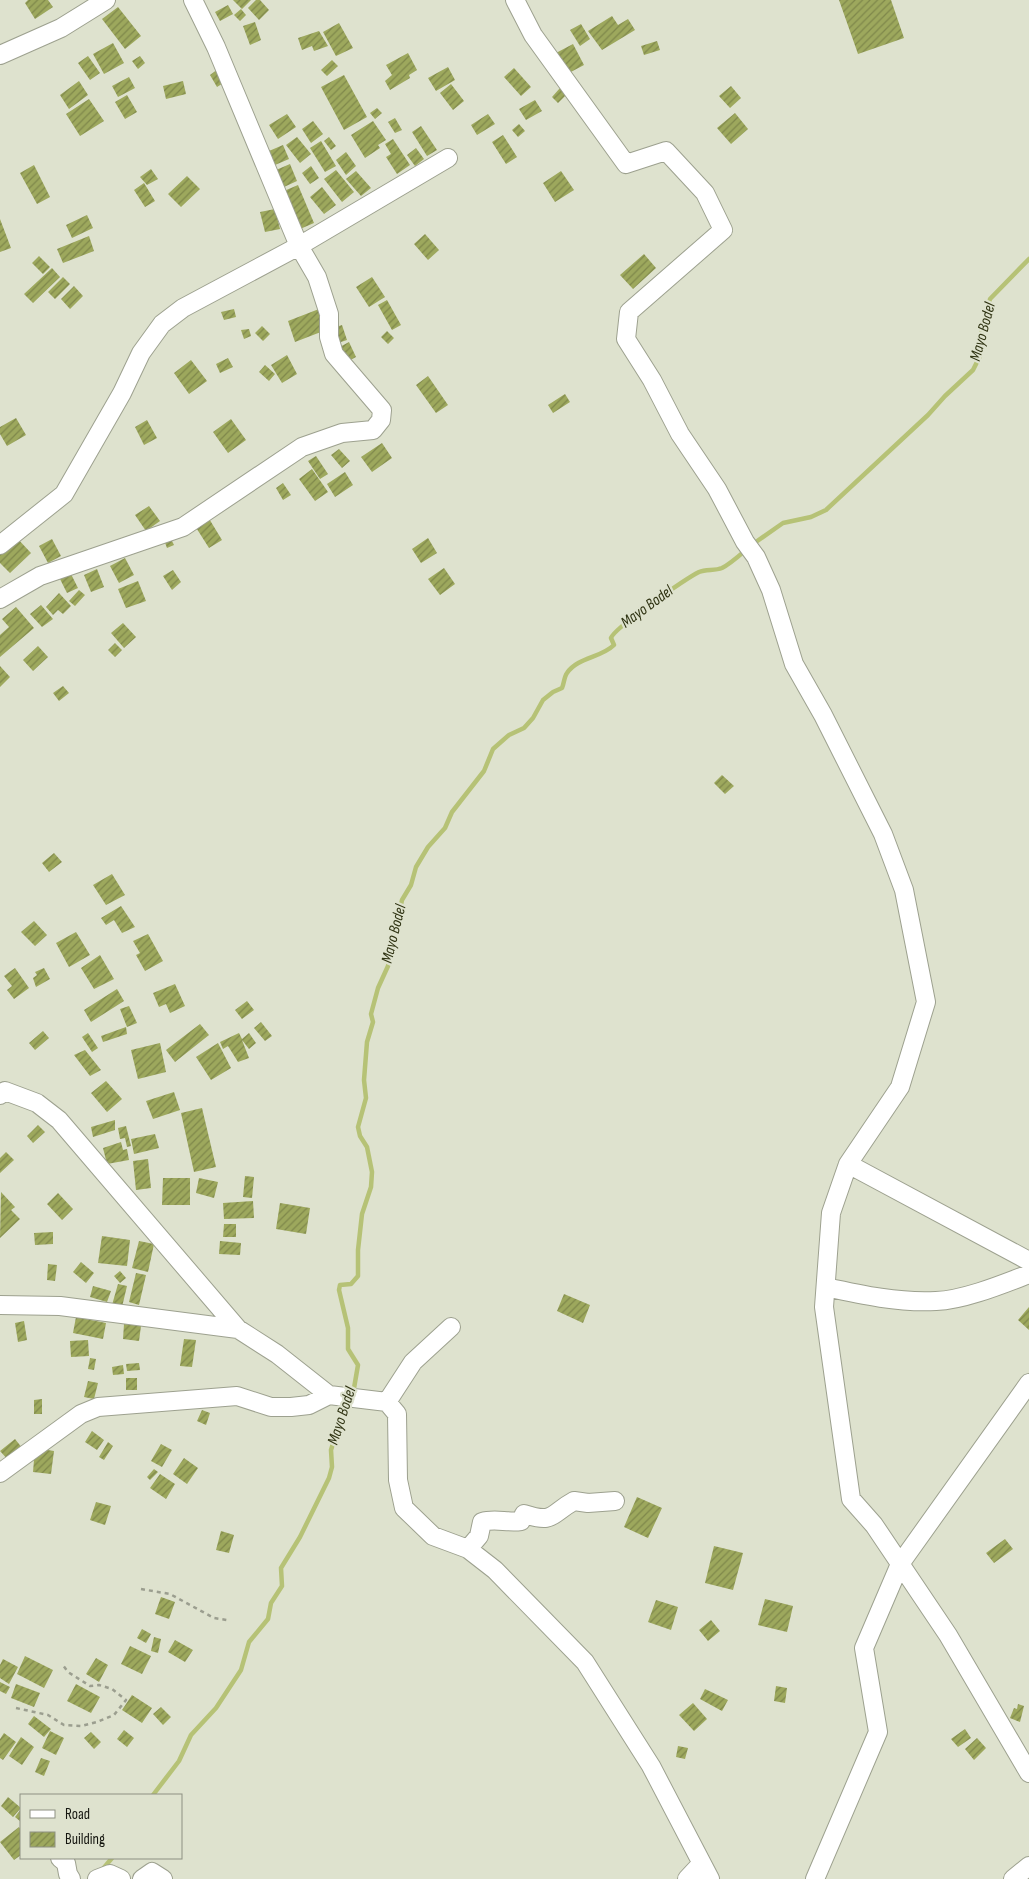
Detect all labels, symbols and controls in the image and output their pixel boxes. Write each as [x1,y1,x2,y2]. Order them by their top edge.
water label: Mayo Bodel [966,300,1000,363]
water label: Mayo Bodel [617,581,678,632]
water label: Mayo Bodel [378,902,411,965]
water label: Mayo Bodel [324,1384,361,1447]
legend [20,1794,182,1859]
text: Road [65,1805,90,1824]
text: Building [65,1830,105,1849]

